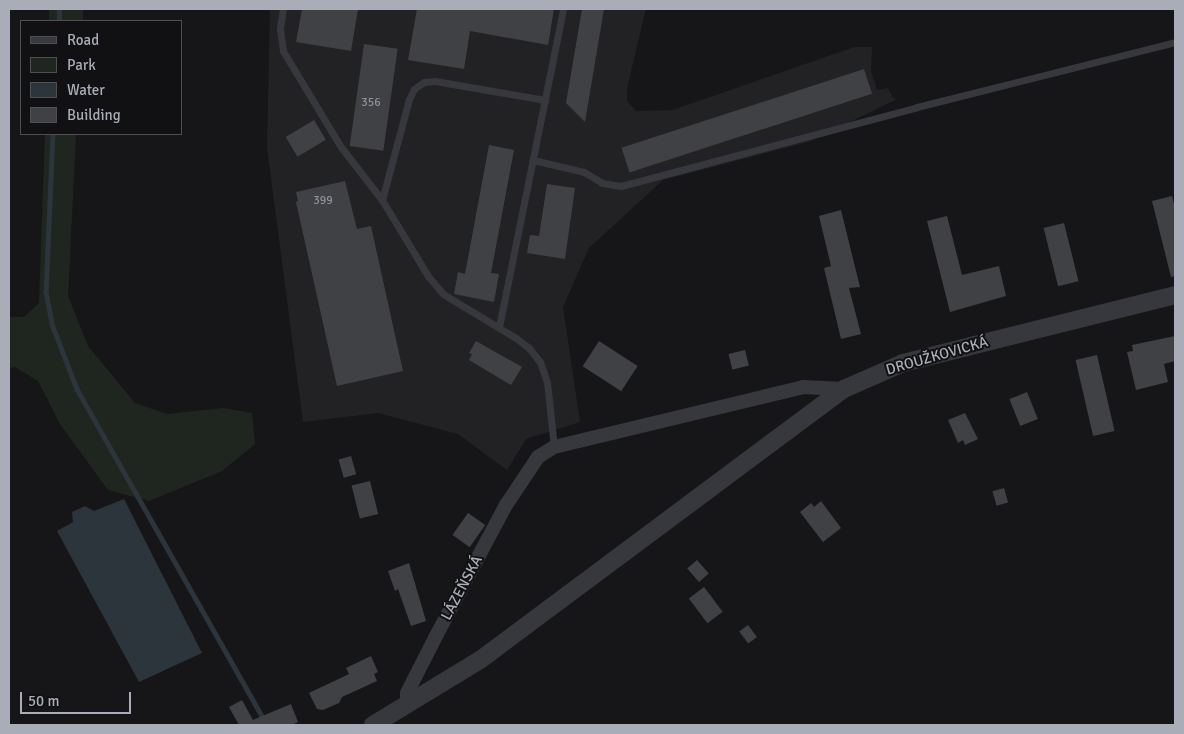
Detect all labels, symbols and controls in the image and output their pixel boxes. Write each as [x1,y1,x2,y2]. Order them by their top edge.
legend [20,20,182,135]
text: Road [67,31,99,49]
text: Park [67,56,96,74]
text: Water [67,81,105,99]
house number: 356 [361,96,381,110]
text: Building [67,106,121,124]
house number: 399 [313,194,333,208]
street label: DROUŽKOVICKÁ [884,333,990,379]
street label: LÁZEŇSKÁ [438,553,486,623]
scale bar [22,682,134,714]
text: 50 m [28,692,59,710]

